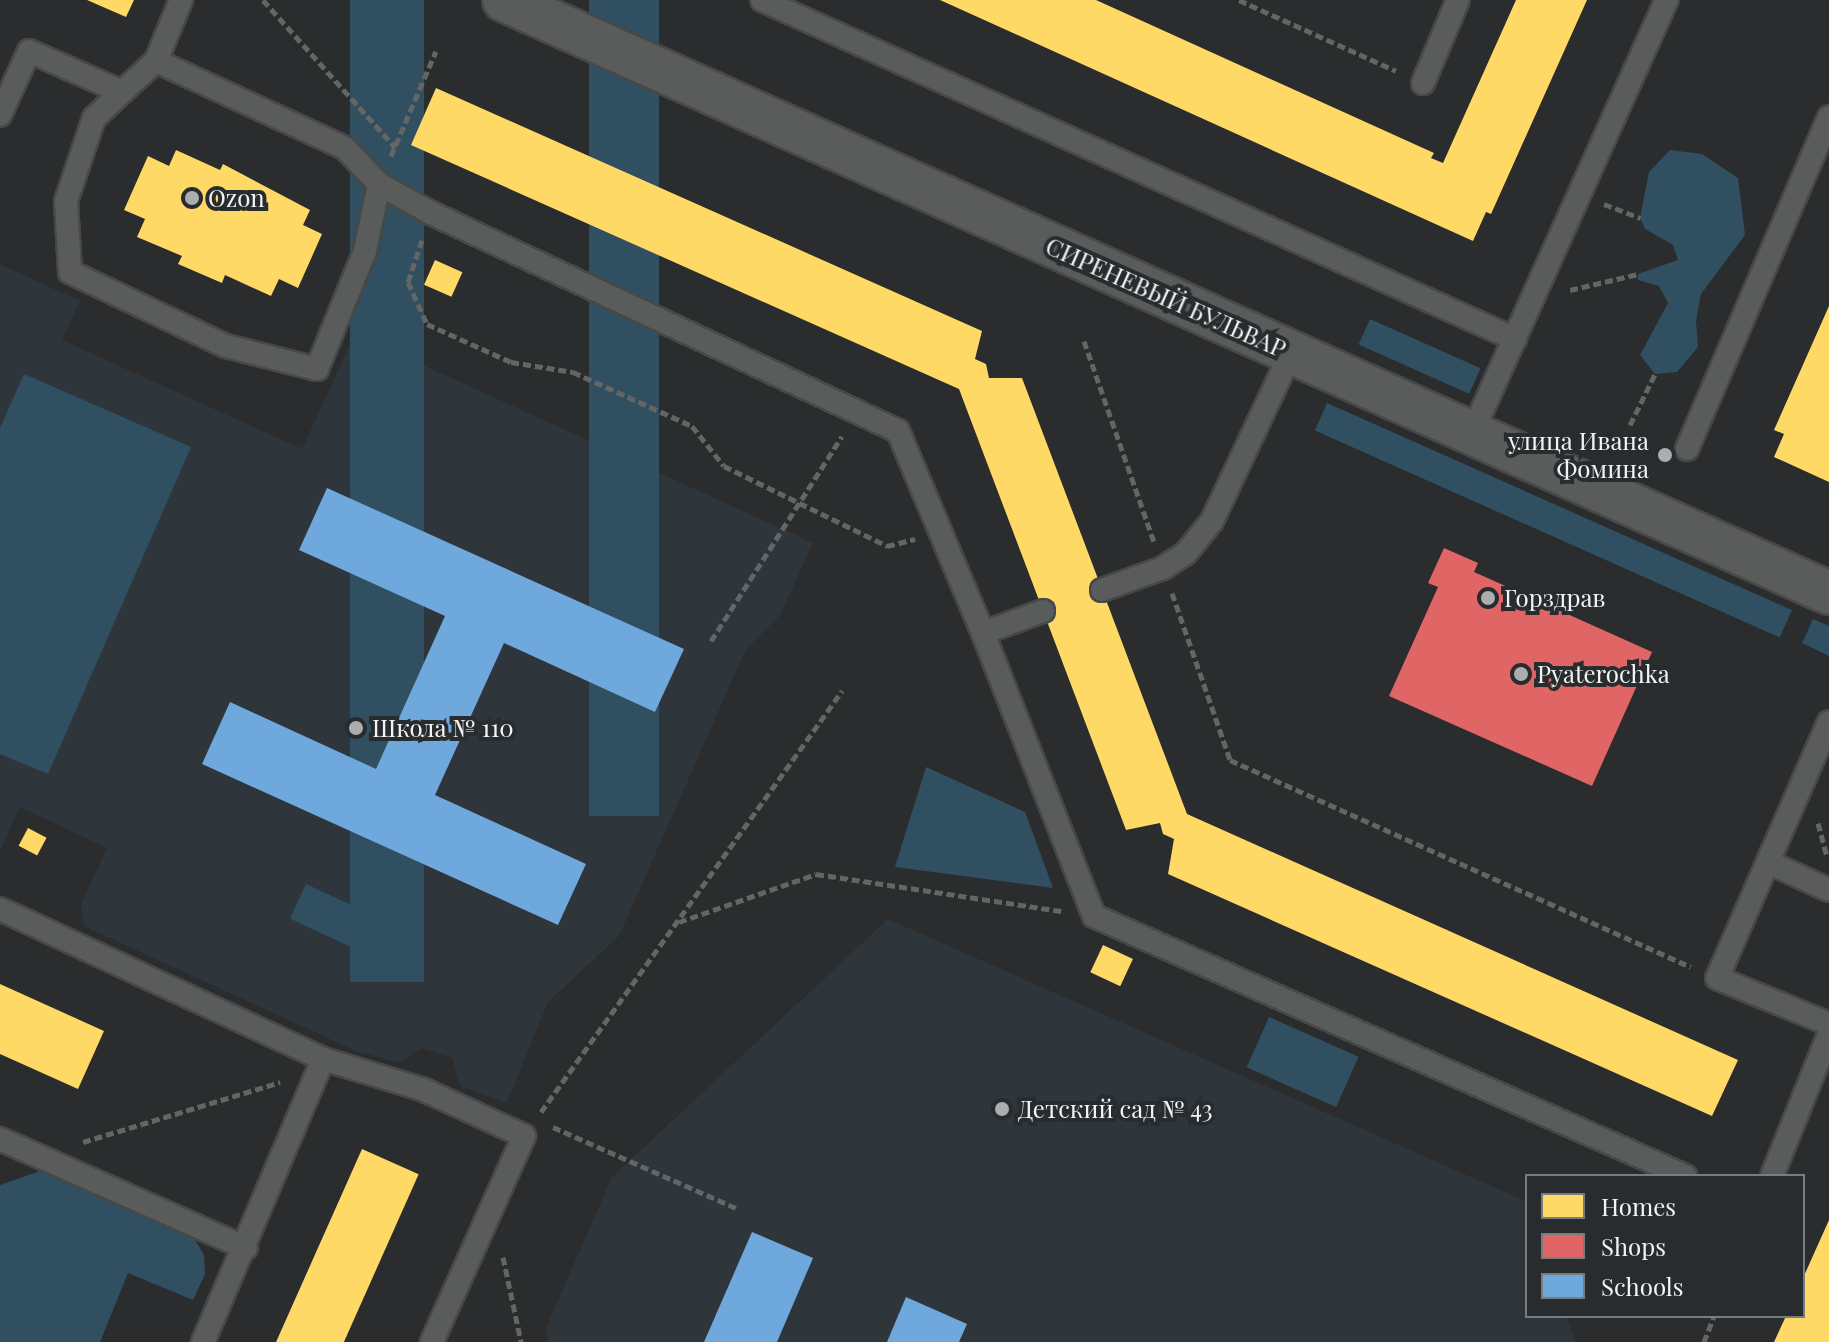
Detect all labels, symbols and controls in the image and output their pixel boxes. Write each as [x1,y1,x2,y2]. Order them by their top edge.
place label: Ozon [208,184,265,212]
marker: Ozon [183,189,201,207]
street label: СИРЕНЕВЫЙ БУЛЬВАР [1042,231,1290,363]
place label: улица Ивана Фомина [1508,427,1649,483]
marker: улица Ивана Фомина [1656,446,1674,464]
place label: Горздрав [1504,584,1605,612]
marker: Горздрав [1479,589,1497,607]
place label: Pyaterochka [1537,660,1670,688]
marker: Pyaterochka [1512,665,1530,683]
place label: Школа № 110 [372,714,514,742]
marker: Школа № 110 [347,719,365,737]
place label: Детский сад № 43 [1018,1095,1213,1123]
marker: Детский сад № 43 [993,1100,1011,1118]
legend [1525,1174,1805,1318]
text: Homes [1601,1190,1676,1222]
text: Shops [1601,1230,1666,1262]
text: Schools [1601,1270,1683,1302]

